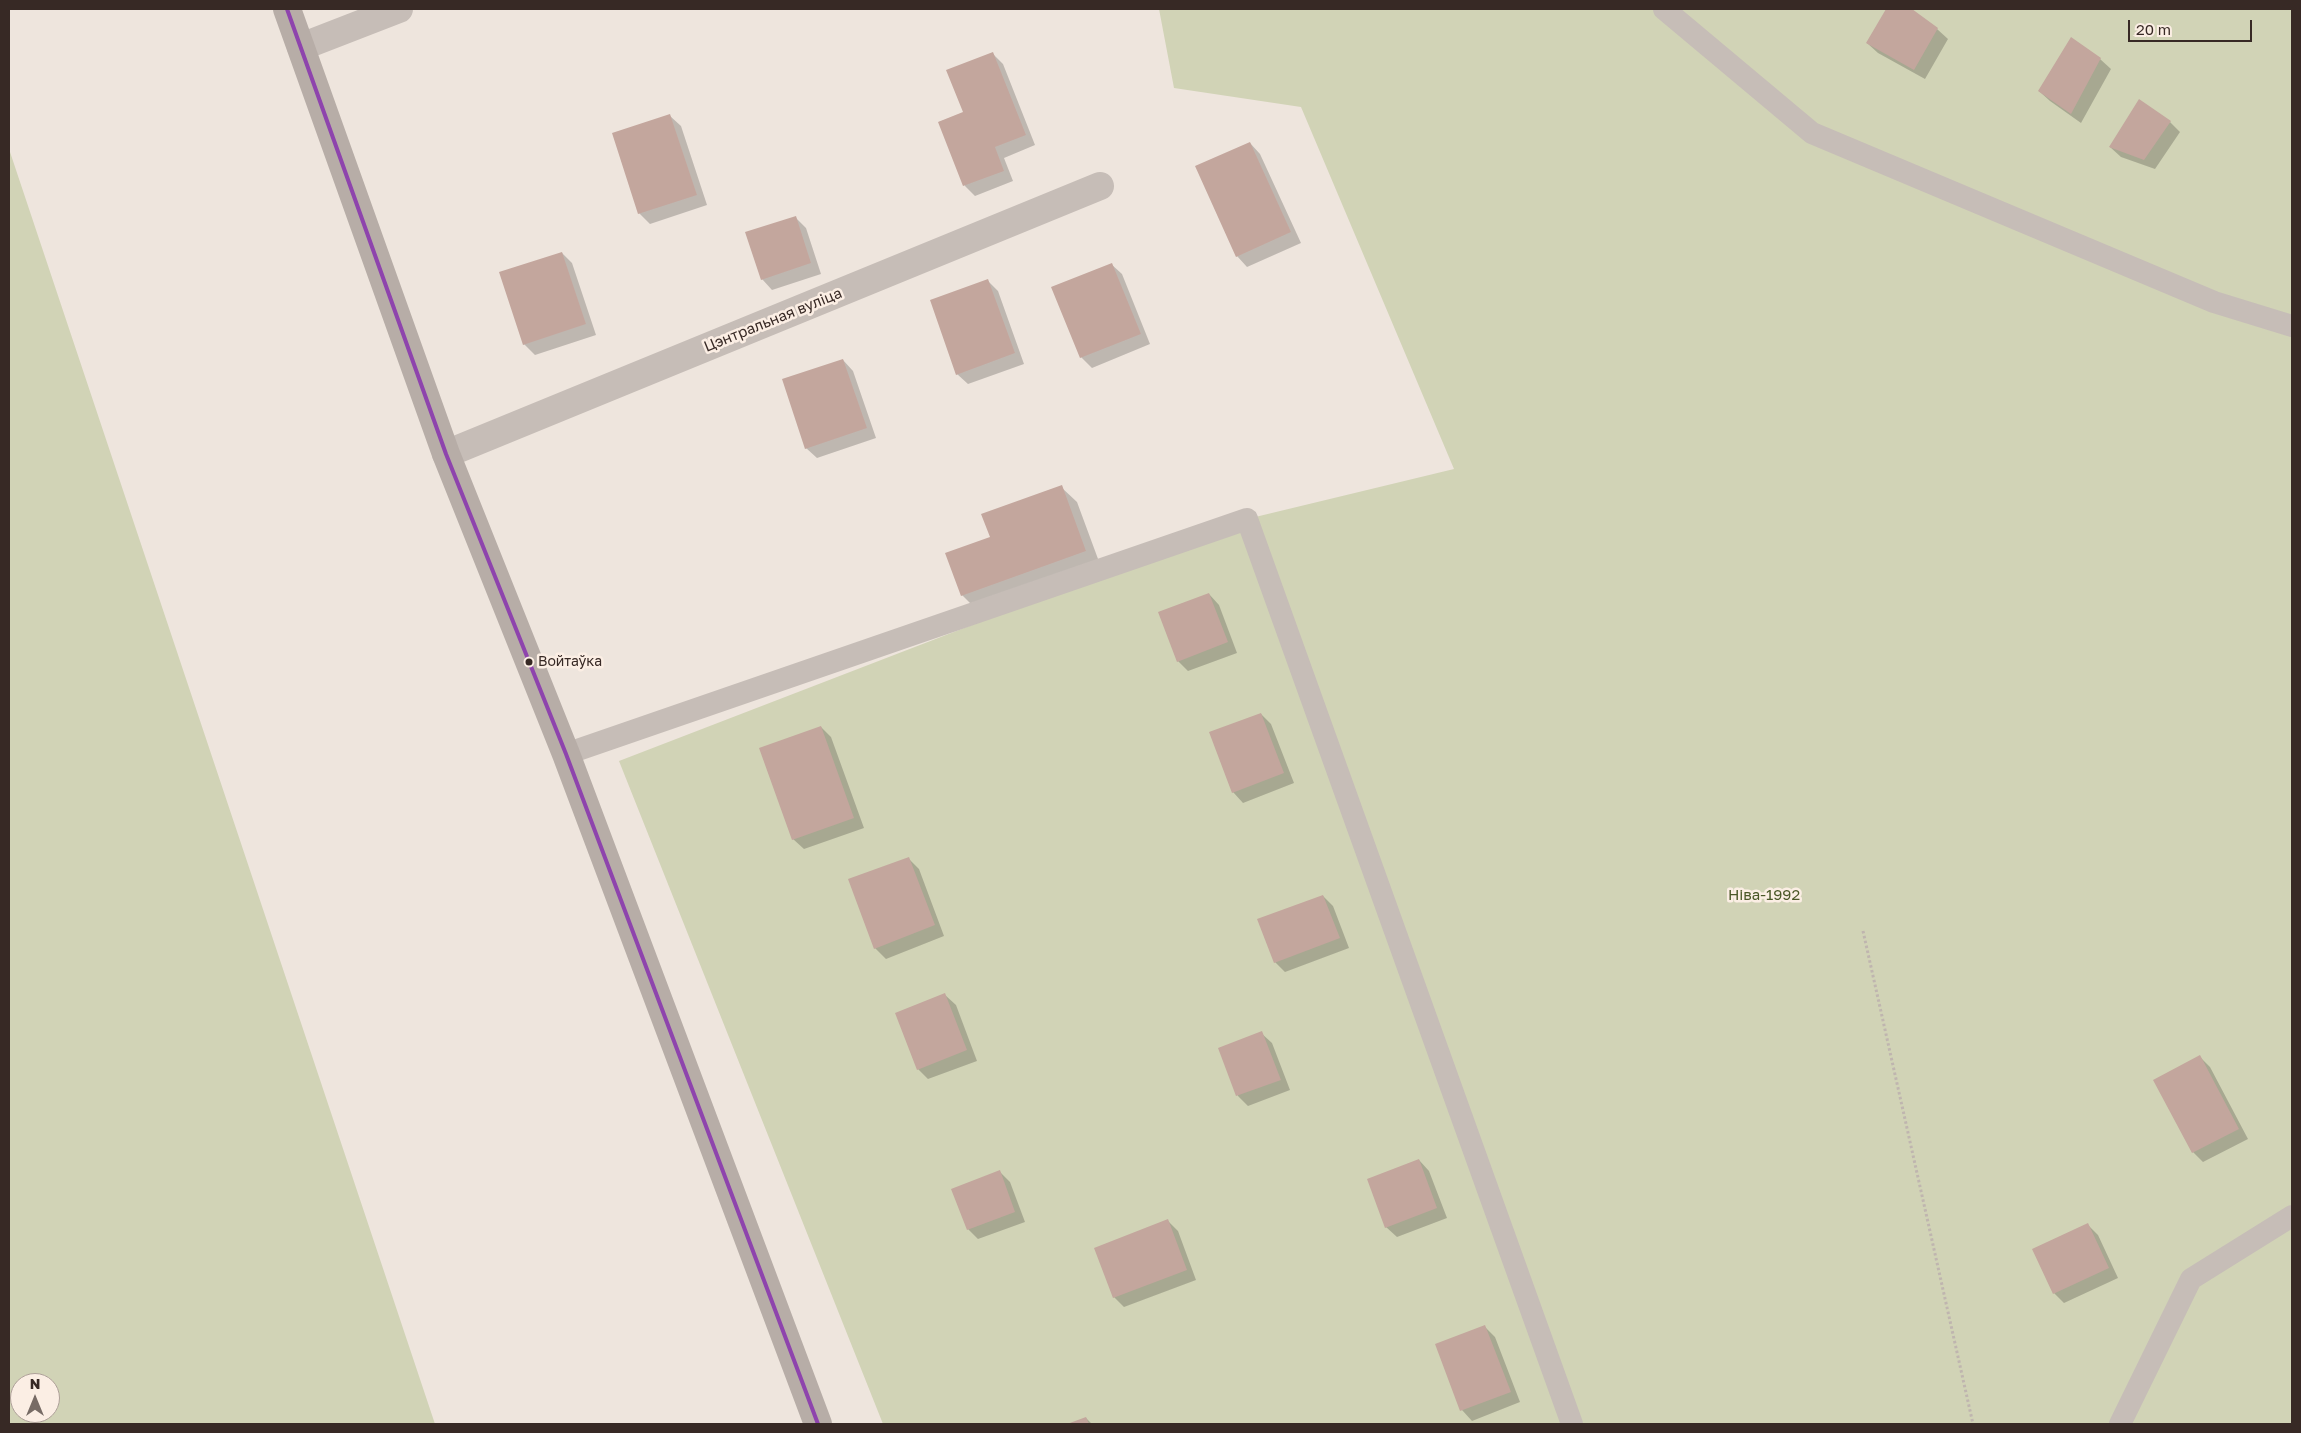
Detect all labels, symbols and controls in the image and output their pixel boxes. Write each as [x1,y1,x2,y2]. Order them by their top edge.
scale bar [2131,10,2255,42]
text: 20 m [2136,20,2171,38]
street label: Цэнтральная вуліца [701,284,845,356]
place label: Войтаўка [538,654,602,670]
marker: Войтаўка [524,657,534,667]
park label: Ніва-1992 [1728,886,1800,904]
north arrow [10,1373,60,1423]
text: N [30,1375,40,1392]

